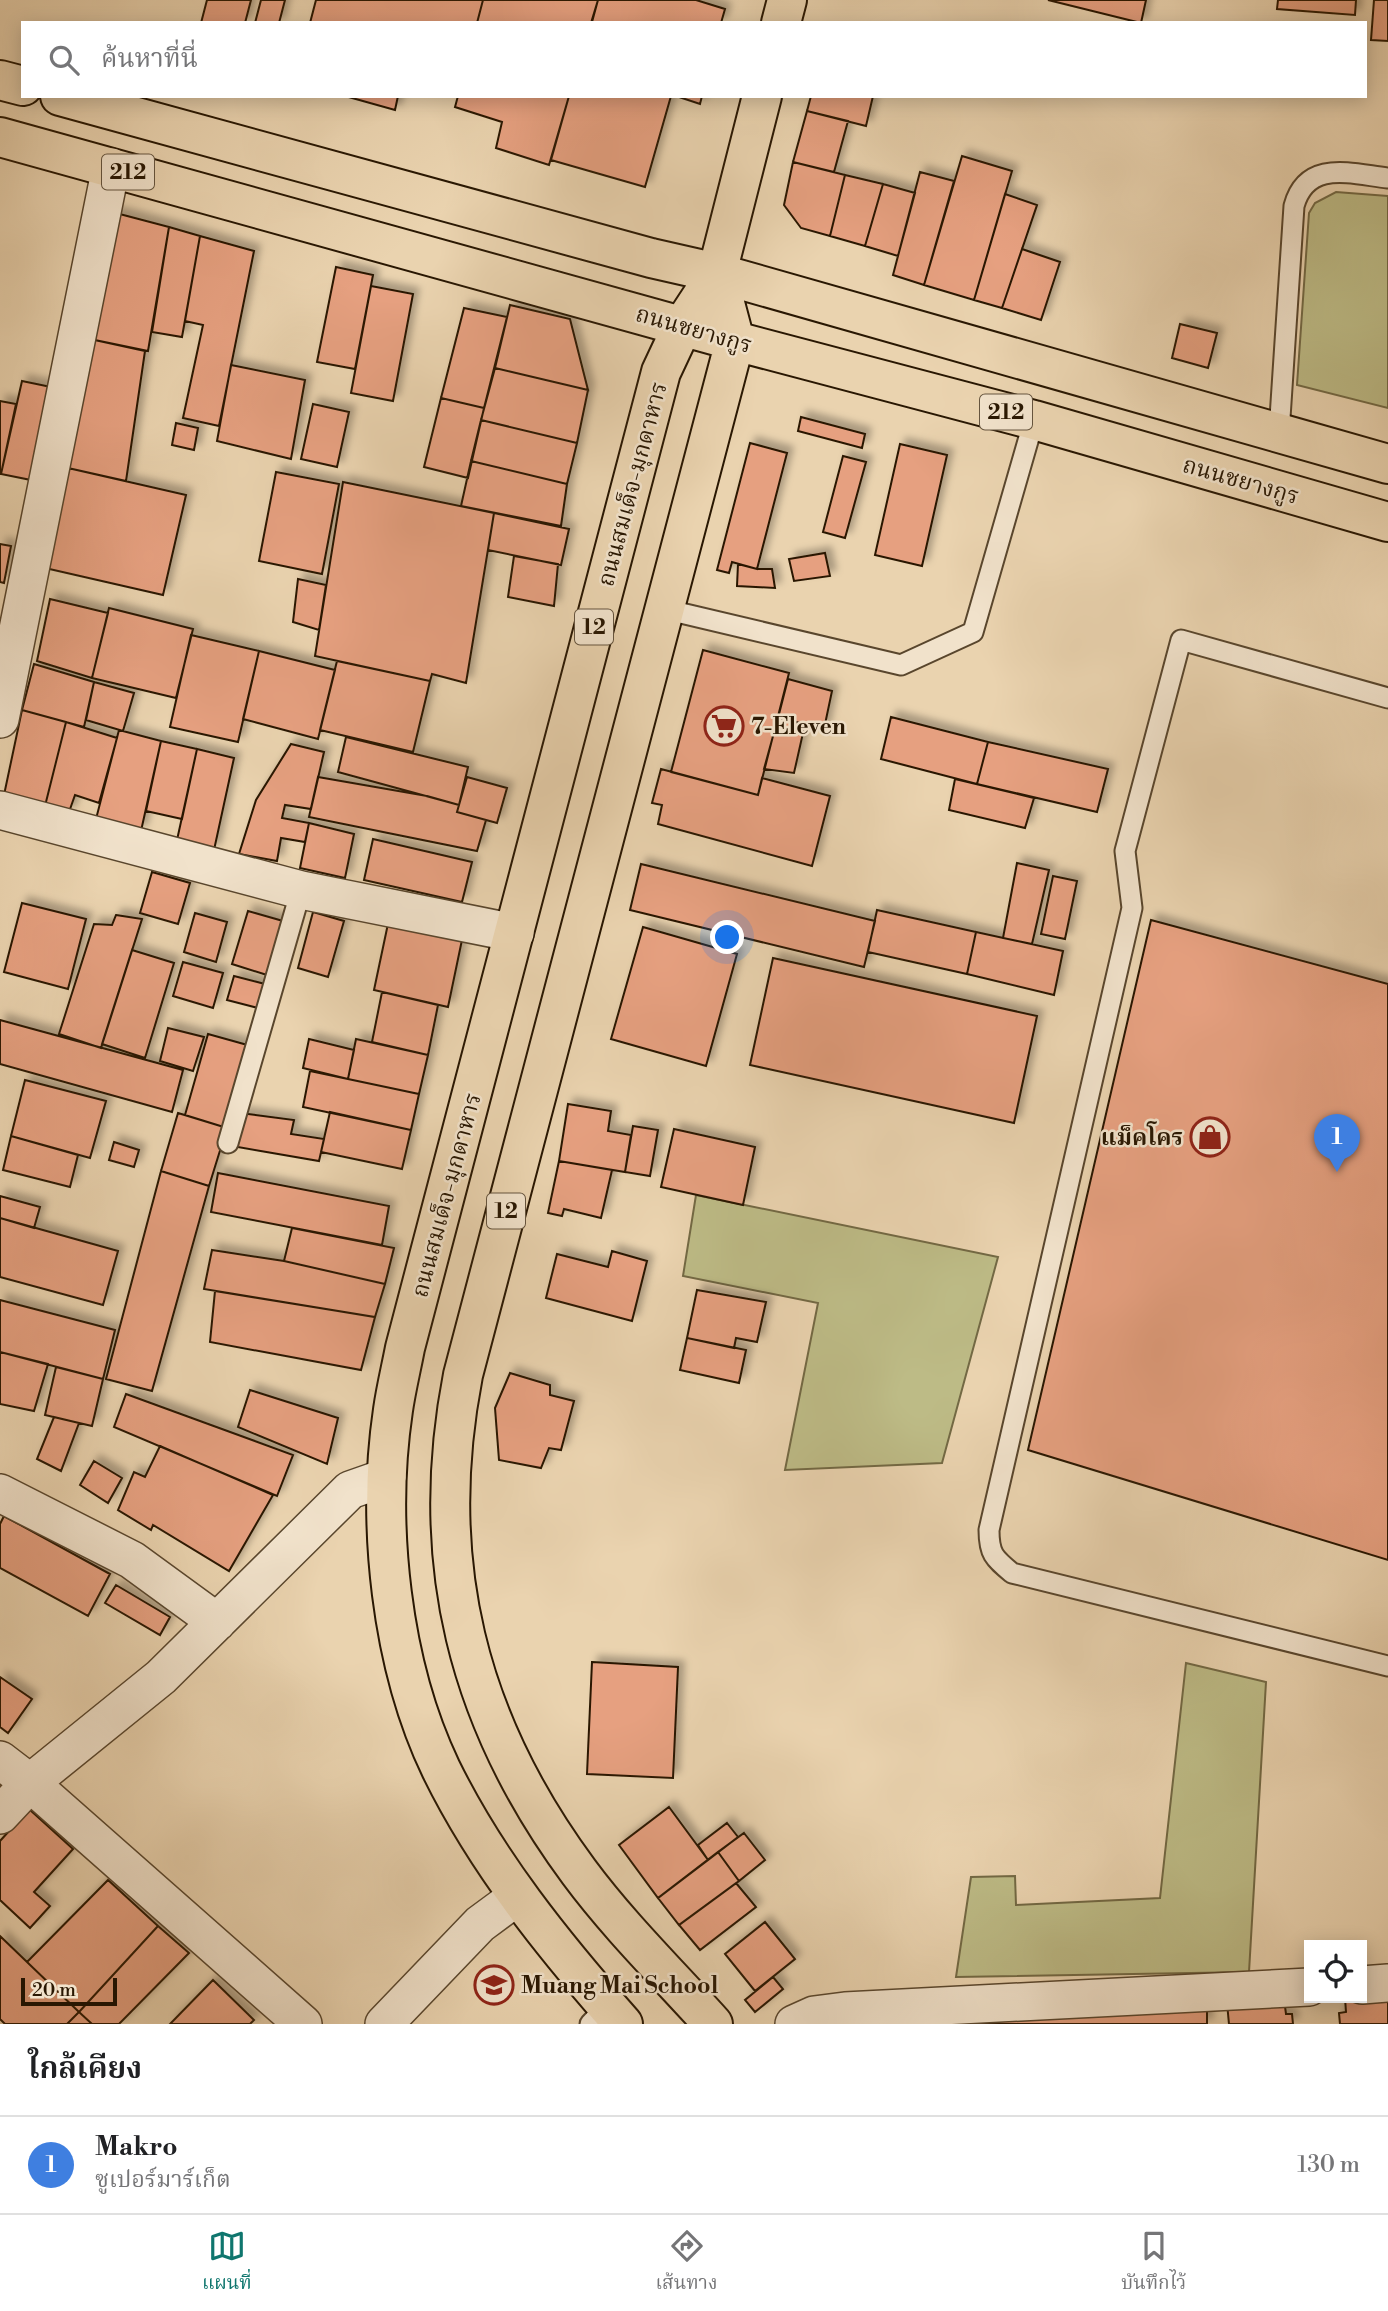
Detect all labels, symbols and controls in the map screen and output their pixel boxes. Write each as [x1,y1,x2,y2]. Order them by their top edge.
search box [21,21,1367,98]
icon: search [45,41,83,79]
text: ค้นหาที่นี่ [101,43,198,75]
road number: 212 [102,154,154,190]
street label: ถนนชยางกูร [632,300,755,360]
street label: ถนนสมเด็จ-มุกดาหาร [592,379,674,590]
road number: 212 [980,394,1032,430]
street label: ถนนชยางกูร [1179,451,1302,511]
road number: 12 [575,610,613,644]
supermarket icon: 7-Eleven [703,705,745,747]
place label: 7-Eleven [751,713,846,741]
your location [710,920,744,954]
street label: ถนนสมเด็จ-มุกดาหาร [406,1090,488,1301]
pin: 1 [1314,1114,1360,1172]
shop icon: แม็คโคร [1189,1116,1231,1158]
place label: แม็คโคร [1101,1121,1183,1152]
road number: 12 [487,1194,525,1228]
map controls [1304,1940,1367,2003]
button: locate [1304,1940,1367,2003]
school or university icon: Muang Mai School [473,1964,515,2006]
place label: Muang Mai School [521,1972,719,2000]
scale bar [21,1975,117,2007]
text: 20 m [32,1978,76,2002]
text: ใกล้เคียง [28,2050,142,2088]
text: Makro [95,2131,178,2163]
text: 1 [45,2151,57,2179]
text: 130 m [1297,2151,1360,2179]
text: ซูเปอร์มาร์เก็ต [95,2166,231,2194]
tab: แผนที่ [202,2227,252,2299]
tab: เส้นทาง [656,2227,717,2299]
tab: บันทึกไว้ [1121,2227,1186,2299]

